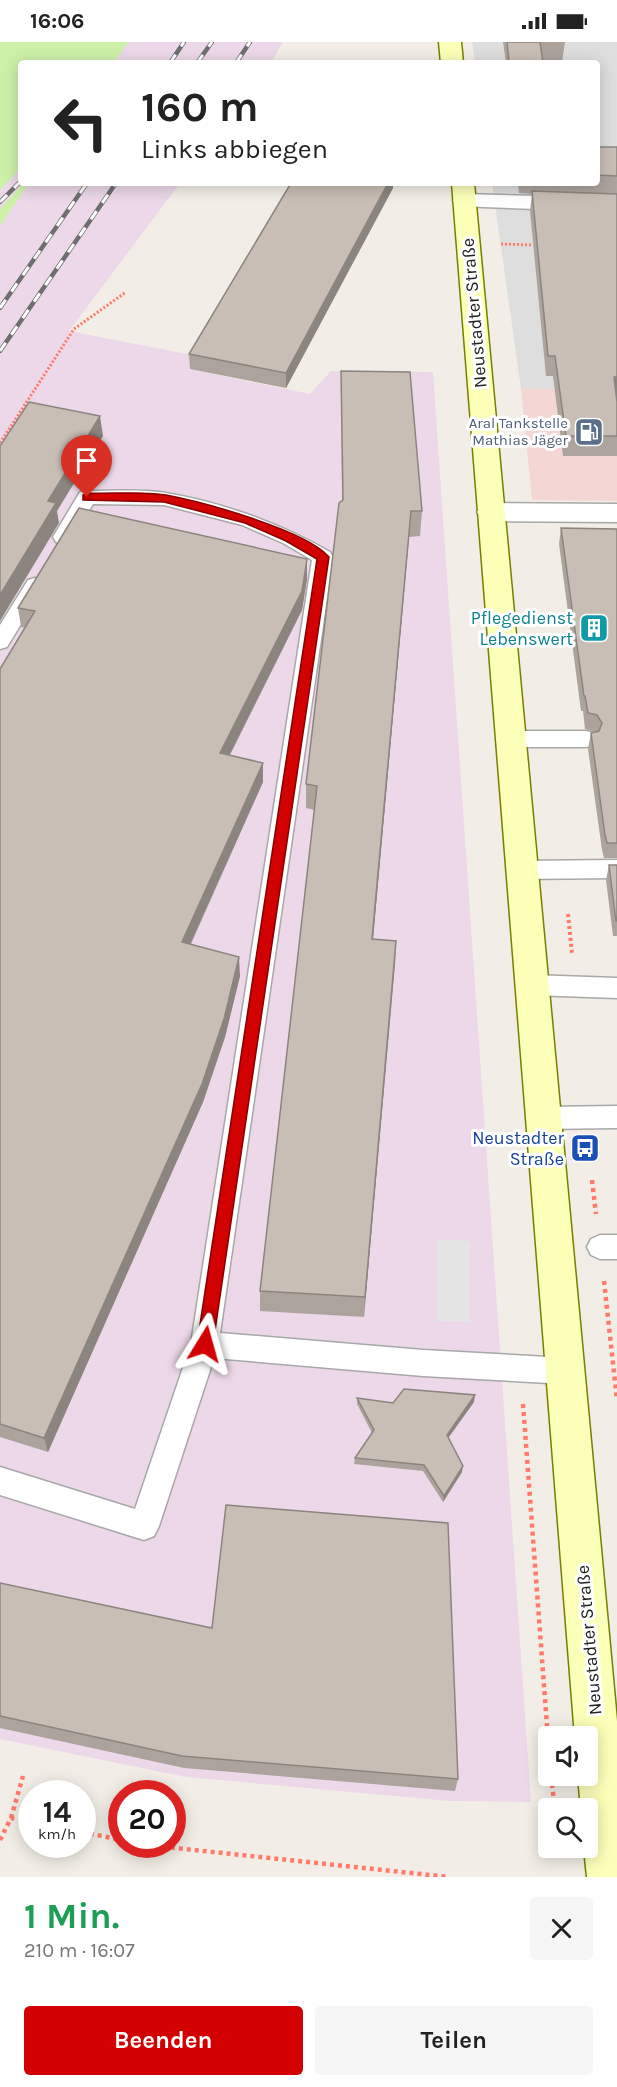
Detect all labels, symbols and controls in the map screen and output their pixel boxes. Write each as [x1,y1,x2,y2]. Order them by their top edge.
text: 16:06 [30,8,84,34]
text: 160 m [141,82,259,132]
icon: left [42,84,120,162]
text: Links abbiegen [141,133,328,165]
street label: Neustadter Straße [456,237,492,389]
place label: Aral Tankstelle Mathias Jäger [469,414,569,449]
fuel station icon: Aral Tankstelle Mathias Jäger [573,416,605,448]
pin [61,435,112,497]
icon: arrive [70,444,103,477]
place label: Pflegedienst Lebenswert [471,607,573,650]
building icon: Pflegedienst Lebenswert [578,612,610,644]
place label: Neustadter Straße [472,1127,564,1170]
bus stop icon: Neustadter Straße [569,1132,601,1164]
position arrow [173,1312,237,1376]
street label: Neustadter Straße [571,1564,607,1716]
map controls [538,1726,598,1858]
button: sound [538,1726,598,1786]
speed limit sign: 20 [108,1780,186,1858]
text: 14 [43,1794,71,1830]
button: search [538,1798,598,1858]
text: km/h [38,1825,76,1843]
text: 1 Min. [24,1895,119,1937]
button: close [530,1897,593,1960]
text: 210 m · 16:07 [24,1939,135,1962]
button: Beenden [24,2006,303,2075]
button: Teilen [315,2006,593,2075]

